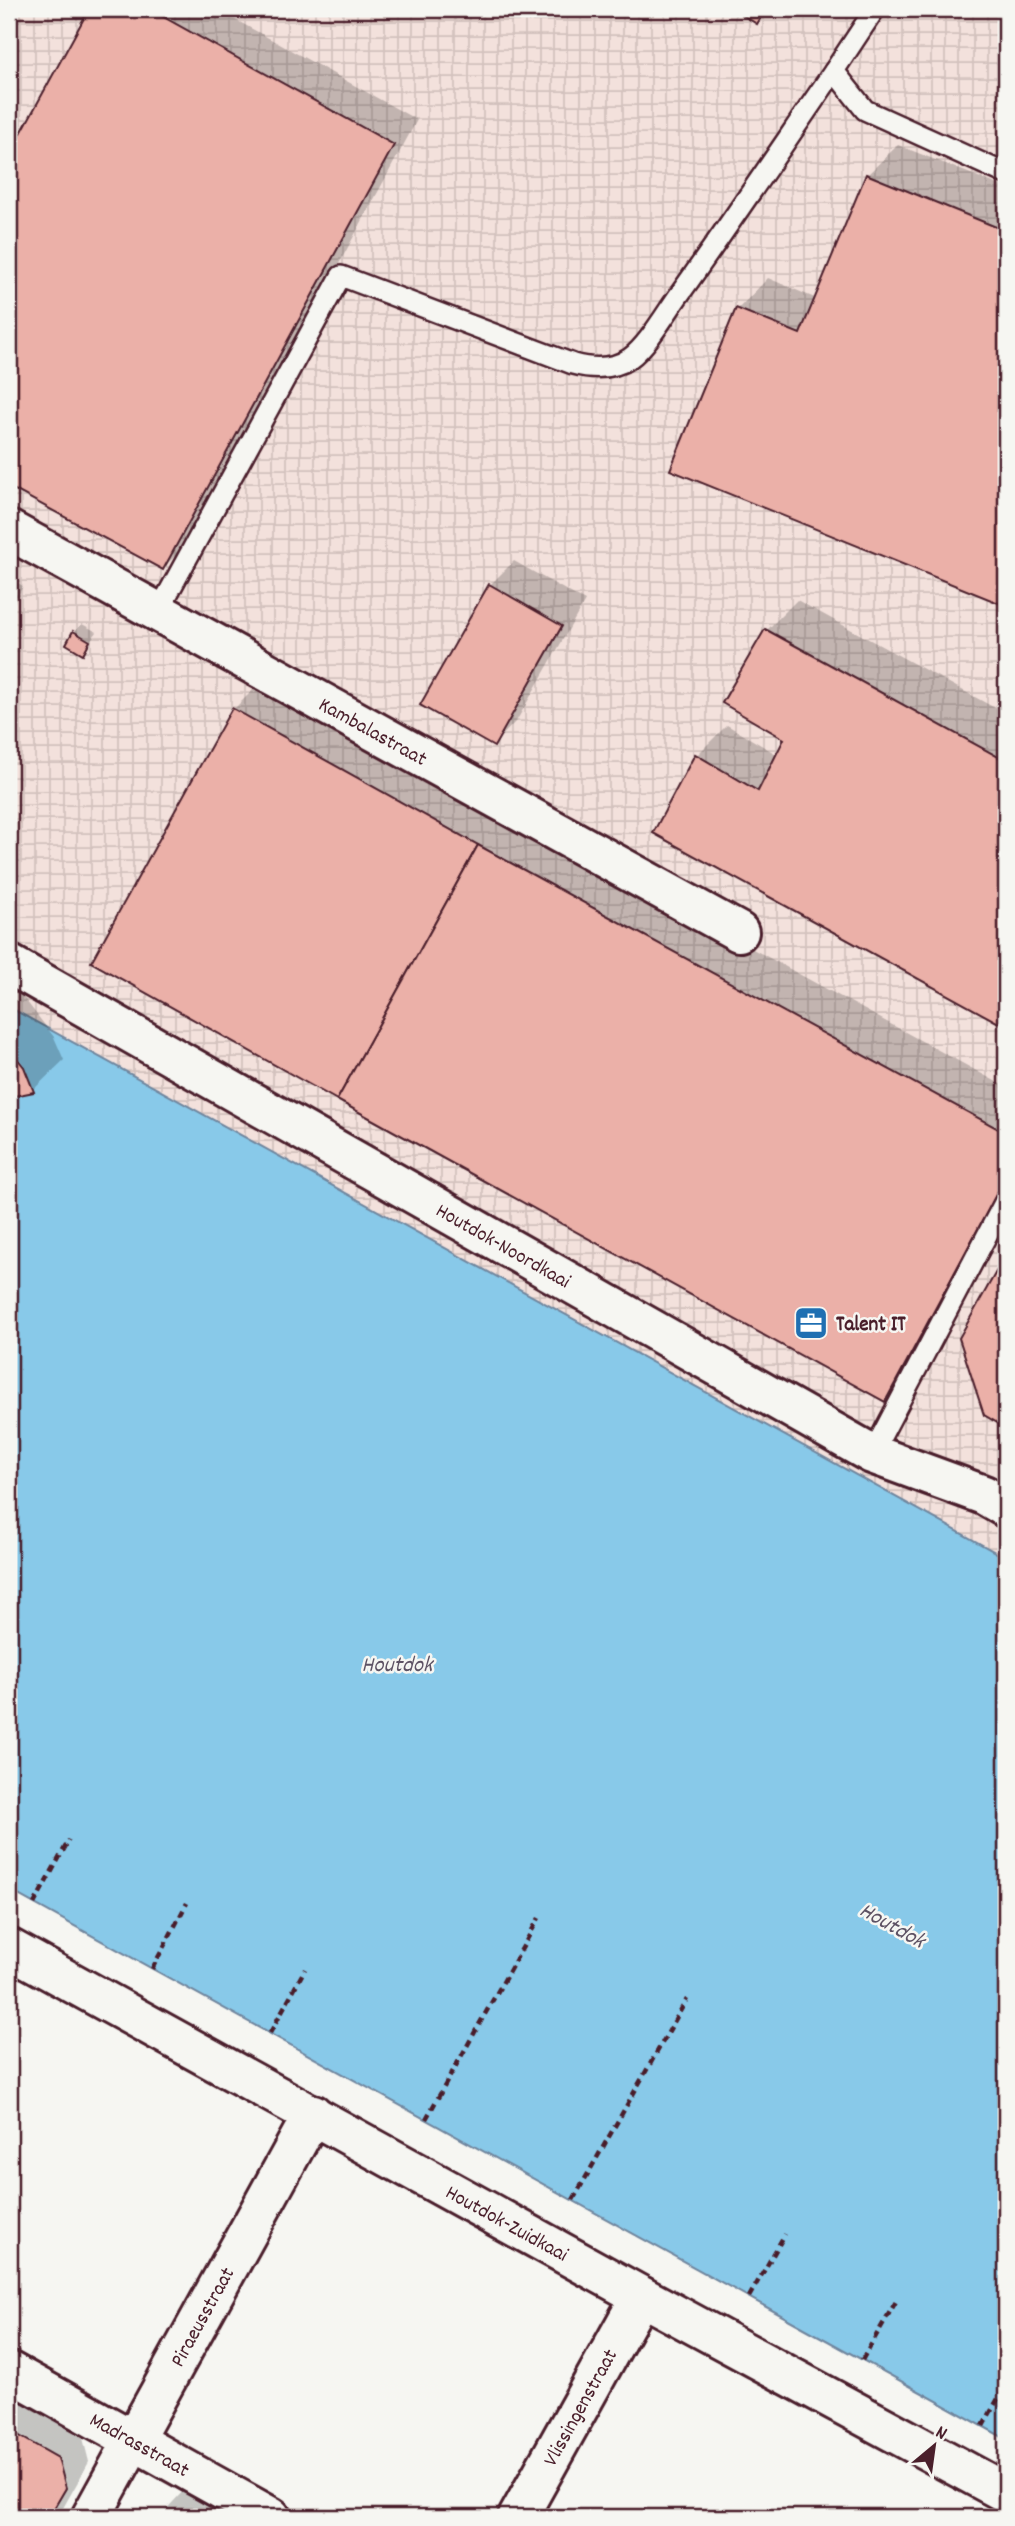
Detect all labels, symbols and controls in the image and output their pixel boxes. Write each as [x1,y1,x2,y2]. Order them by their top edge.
street label: Kambalastraat [312,691,432,775]
street label: Houtdok-Noordkaai [429,1197,575,1298]
office icon: Talent IT [792,1304,830,1342]
place label: Talent IT [836,1311,906,1341]
water label: Houtdok [362,1650,435,1683]
water label: Houtdok [852,1895,933,1960]
street label: Houtdok-Zuidkaai [439,2179,573,2271]
street label: Piraeusstraat [164,2262,244,2373]
street label: Vlissingenstraat [537,2344,627,2473]
street label: Madrasstraat [83,2407,194,2487]
north arrow [900,2410,970,2480]
text: N [930,2420,951,2448]

